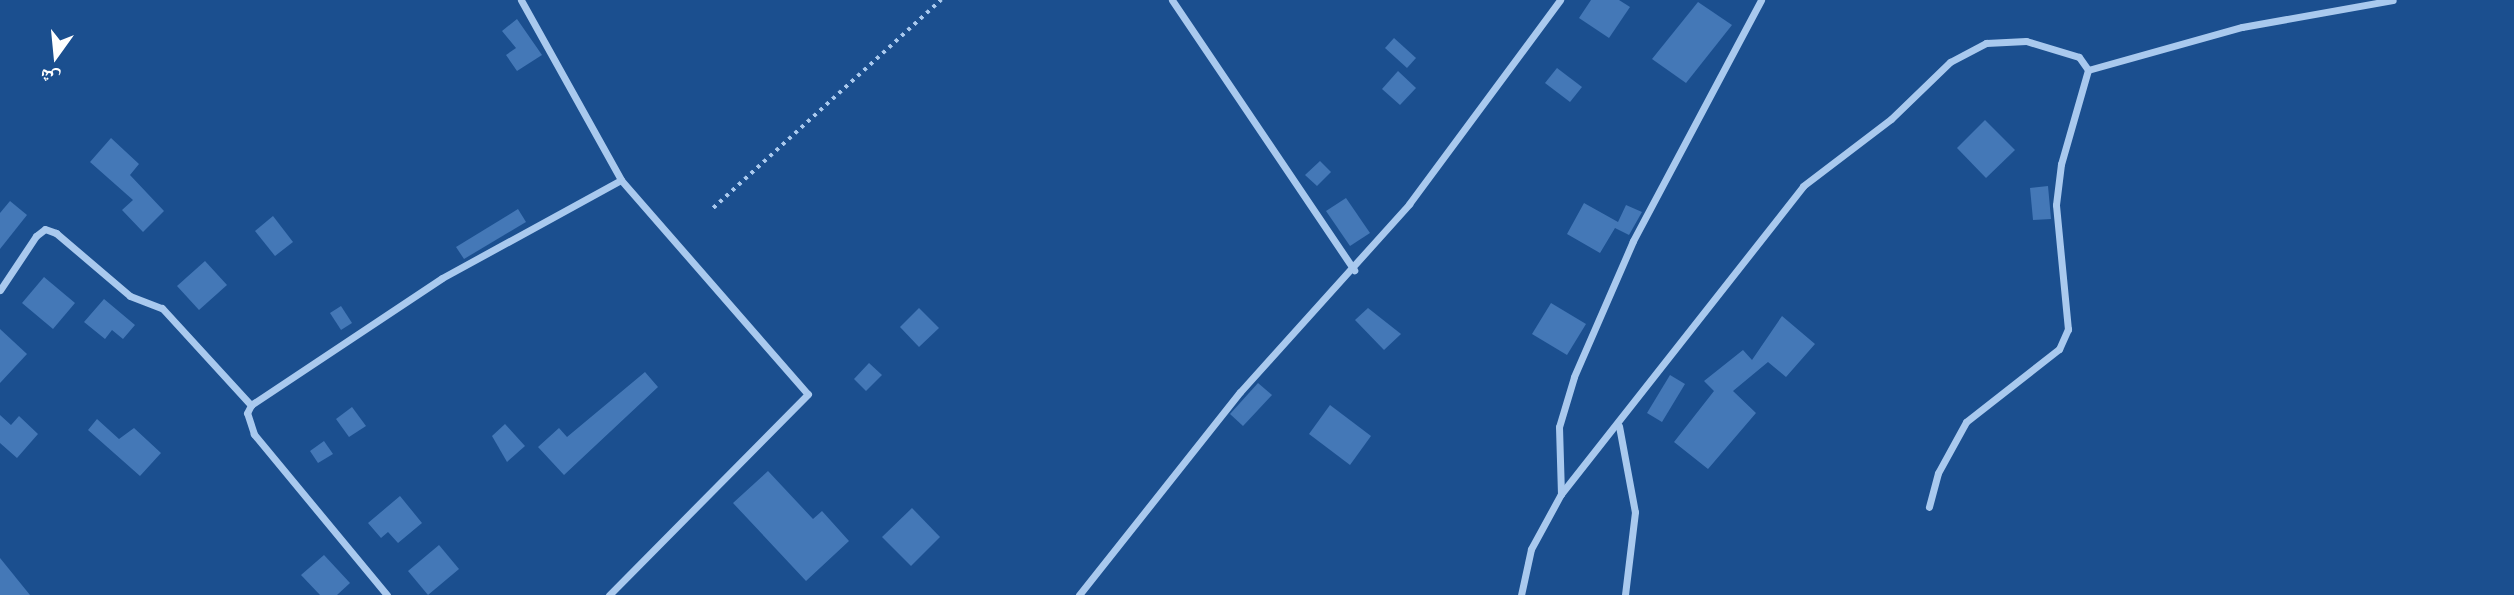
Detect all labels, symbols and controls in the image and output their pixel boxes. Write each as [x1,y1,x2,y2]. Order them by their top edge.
north arrow [21,21,91,91]
text: ش [38,62,63,90]

